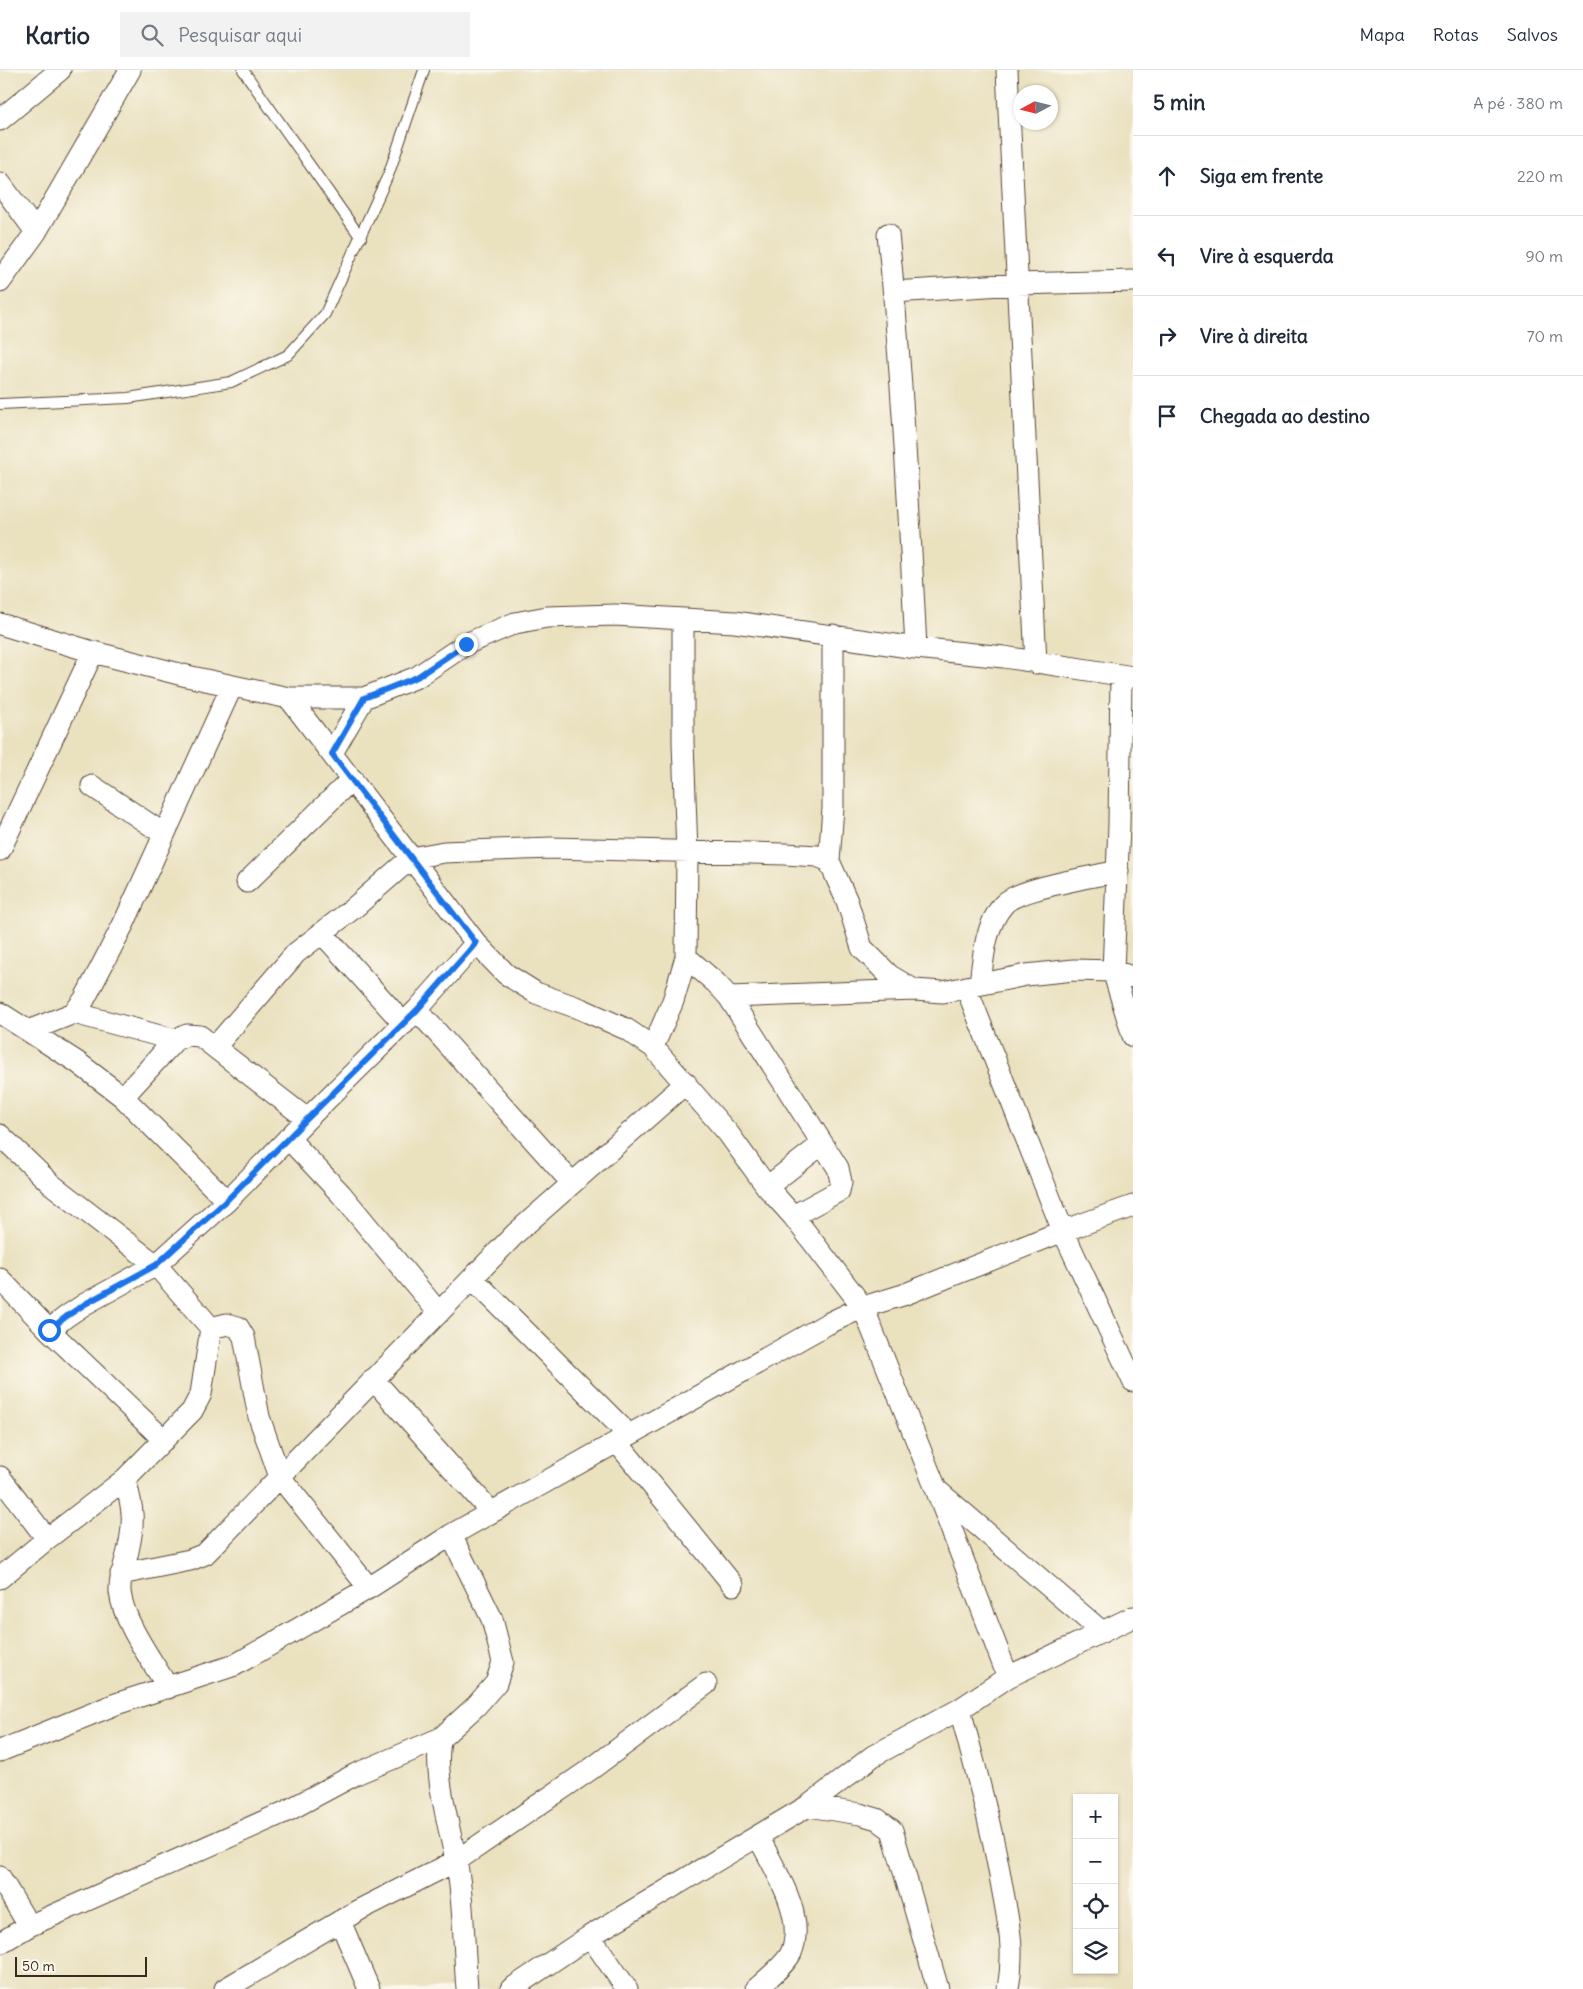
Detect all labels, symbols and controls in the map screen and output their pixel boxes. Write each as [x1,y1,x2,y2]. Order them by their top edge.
search box [120,12,470,57]
text: Kartio [25,20,90,50]
icon: search [138,21,166,49]
text: Pesquisar aqui [178,23,302,47]
text: Mapa [1360,23,1405,46]
text: Rotas [1433,23,1479,46]
text: Salvos [1507,23,1558,46]
north arrow [1013,85,1058,130]
text: 5 min [1153,89,1205,116]
text: A pé · 380 m [1473,93,1563,113]
icon: ahead [1153,162,1181,190]
text: Siga em frente [1200,164,1323,188]
text: 220 m [1517,166,1563,186]
icon: left [1153,242,1181,270]
text: Vire à esquerda [1200,244,1334,268]
text: 90 m [1525,246,1563,266]
icon: right [1153,322,1181,350]
text: Vire à direita [1200,324,1308,348]
text: 70 m [1527,326,1563,346]
icon: arrive [1153,402,1181,430]
text: Chegada ao destino [1200,404,1370,428]
route end [455,633,478,656]
route start [38,1319,61,1342]
map controls [1073,1794,1118,1974]
button: + [1073,1794,1118,1839]
button: − [1073,1839,1118,1884]
button: locate [1073,1884,1118,1929]
button: layers [1073,1929,1118,1974]
scale bar [15,1954,148,1977]
text: 50 m [22,1957,55,1975]

